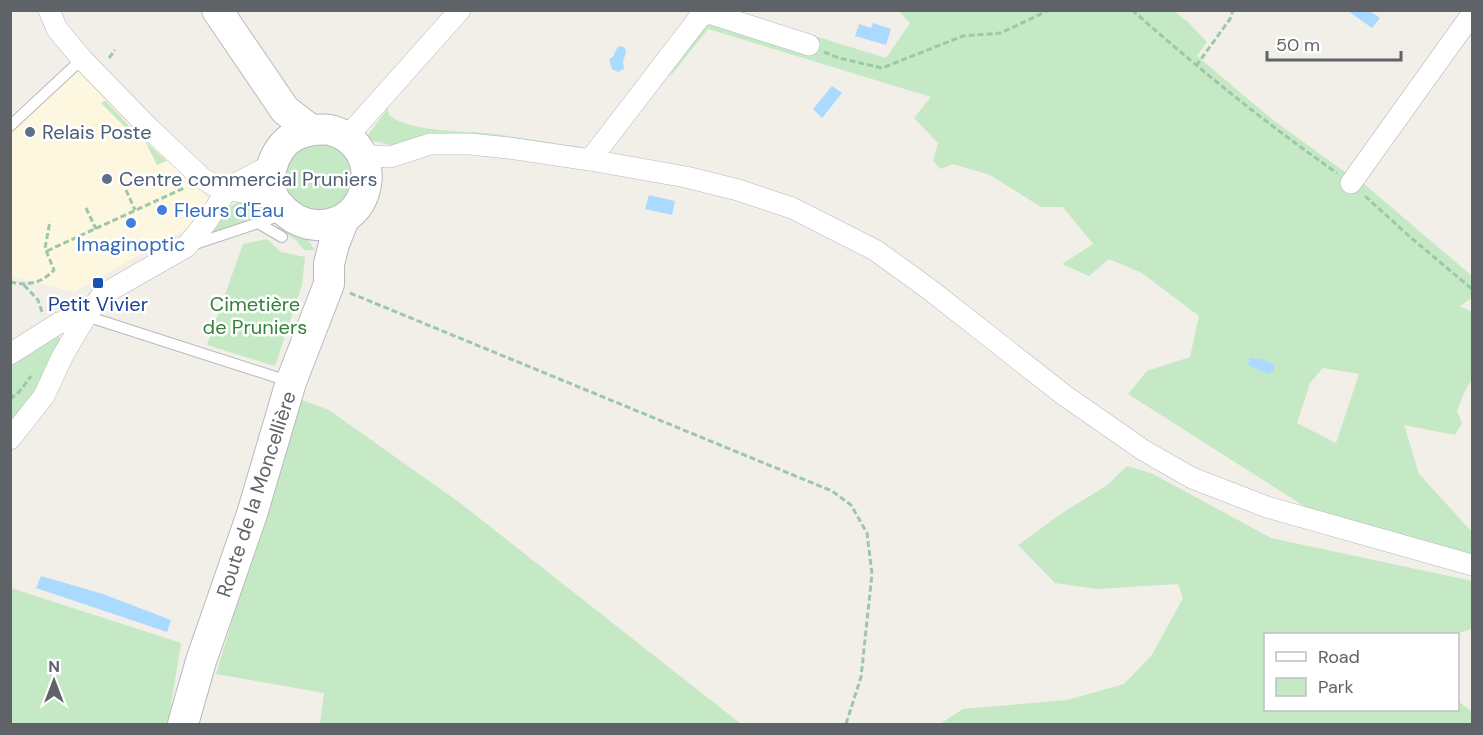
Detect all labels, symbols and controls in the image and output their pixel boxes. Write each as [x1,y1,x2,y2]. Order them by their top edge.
scale bar [1267,24,1400,62]
text: 50 m [1276,33,1320,57]
place label: Relais Poste [42,119,152,145]
marker: Relais Poste [23,125,37,139]
place label: Centre commercial Pruniers [119,166,377,192]
marker: Centre commercial Pruniers [100,172,114,186]
place label: Fleurs d'Eau [174,197,284,223]
marker: Fleurs d'Eau [155,203,169,217]
marker: Imaginoptic [124,216,138,230]
place label: Imaginoptic [77,231,185,257]
marker: Petit Vivier [91,276,105,290]
place label: Petit Vivier [48,291,148,317]
park label: Cimetière de Pruniers [203,291,307,340]
street label: Route de la Moncellière [210,388,302,600]
legend [1264,633,1459,711]
text: Road [1318,645,1360,669]
north arrow [24,651,84,711]
text: N [48,656,60,677]
text: Park [1318,675,1354,699]

